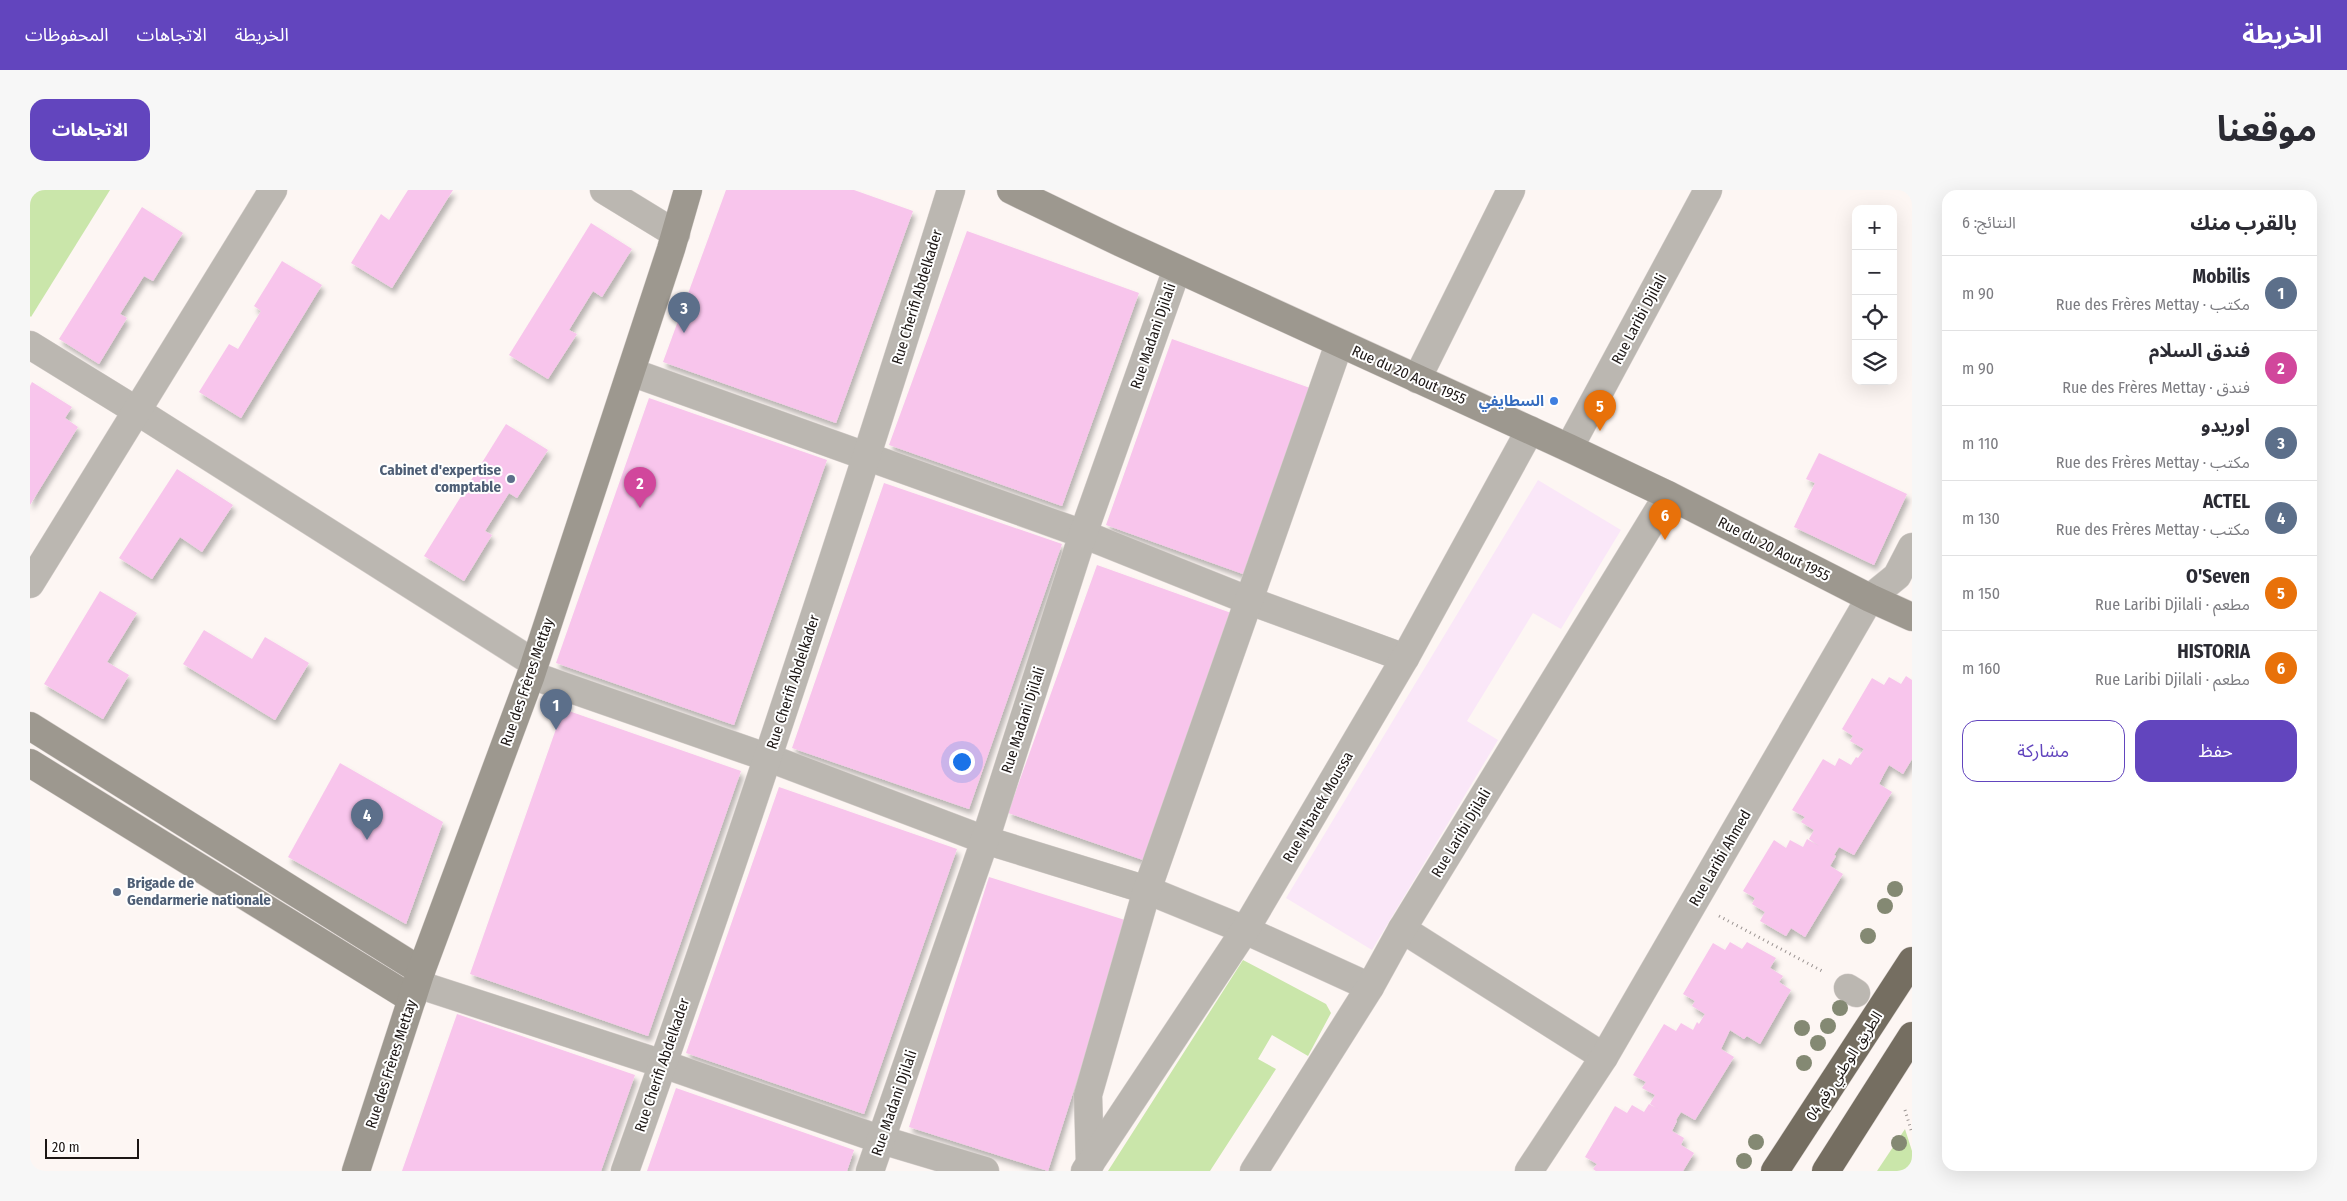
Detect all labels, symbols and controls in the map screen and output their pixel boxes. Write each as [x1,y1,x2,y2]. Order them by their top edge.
text: الخريطة [2242,21,2322,49]
text: المحفوظات [25,24,109,46]
text: الاتجاهات [137,24,207,46]
text: الخريطة [235,24,289,46]
button: الاتجاهات [30,99,150,161]
text: موقعنا [2217,108,2317,150]
map controls [1852,205,1897,385]
button: + [1852,205,1897,250]
text: بالقرب منك [2190,210,2297,236]
text: النتائج: 6 [1962,213,2016,232]
street label: Rue Cherifi Abdelkader [888,227,946,367]
button: − [1852,250,1897,295]
text: Mobilis [2193,265,2250,288]
street label: Rue Laribi Djilali [1608,271,1670,367]
street label: Rue Madani Djilali [1126,281,1180,391]
text: 90 m [1962,284,1994,303]
text: 1 [2278,284,2284,303]
pin: 3 [668,292,700,333]
button: locate [1852,295,1897,340]
text: مكتب · Rue des Frères Mettay [2056,295,2250,314]
text: فندق السلام [2149,339,2250,362]
button: layers [1852,340,1897,385]
street label: Rue du 20 Aout 1955 [1349,342,1469,408]
text: 90 m [1962,359,1994,378]
text: 2 [2277,359,2285,378]
text: فندق · Rue des Frères Mettay [2062,378,2250,397]
pin: 5 [1584,390,1616,431]
place label: السطايفي [1479,392,1544,412]
marker: السطايفي [1548,395,1560,407]
text: اوريدو [2201,414,2250,437]
text: 110 m [1962,434,1999,453]
text: 3 [2277,434,2285,453]
text: مكتب · Rue des Frères Mettay [2056,453,2250,472]
place label: Cabinet d'expertise comptable [380,461,501,496]
pin: 2 [624,467,656,508]
marker: Cabinet d'expertise comptable [505,473,517,485]
text: ACTEL [2203,490,2250,513]
pin: 6 [1649,499,1681,540]
text: 130 m [1962,509,2000,528]
text: 4 [2277,509,2285,528]
street label: Rue du 20 Aout 1955 [1715,513,1833,585]
text: مكتب · Rue des Frères Mettay [2056,520,2250,539]
text: O'Seven [2186,565,2250,588]
text: 150 m [1962,584,2000,603]
text: 5 [2277,584,2285,603]
text: مطعم · Rue Laribi Djilali [2095,595,2250,614]
street label: Rue Cherifi Abdelkader [763,612,823,751]
street label: Rue des Frères Mettay [497,615,557,748]
text: HISTORIA [2177,640,2250,663]
text: 160 m [1962,659,2001,678]
text: 6 [2277,659,2285,678]
street label: Rue Madani Djilali [997,665,1049,775]
text: مطعم · Rue Laribi Djilali [2095,670,2250,689]
pin: 1 [540,689,572,730]
button: مشاركة [1962,720,2125,782]
button: حفظ [2135,720,2297,782]
street label: Rue M'barek Moussa [1279,748,1357,866]
your location [949,749,975,775]
street label: Rue Laribi Djilali [1427,785,1495,881]
pin: 4 [351,799,383,840]
street label: Rue Laribi Ahmed [1685,807,1755,909]
place label: Brigade de Gendarmerie nationale [127,874,271,909]
marker: Brigade de Gendarmerie nationale [111,886,123,898]
street label: Rue Cherifi Abdelkader [631,995,694,1134]
street label: Rue des Frères Mettay [362,997,420,1131]
street label: الطريق الوطني رقم 04 [1802,1008,1888,1125]
street label: Rue Madani Djilali [867,1048,921,1158]
scale bar [45,1136,139,1159]
text: 20 m [52,1139,80,1156]

